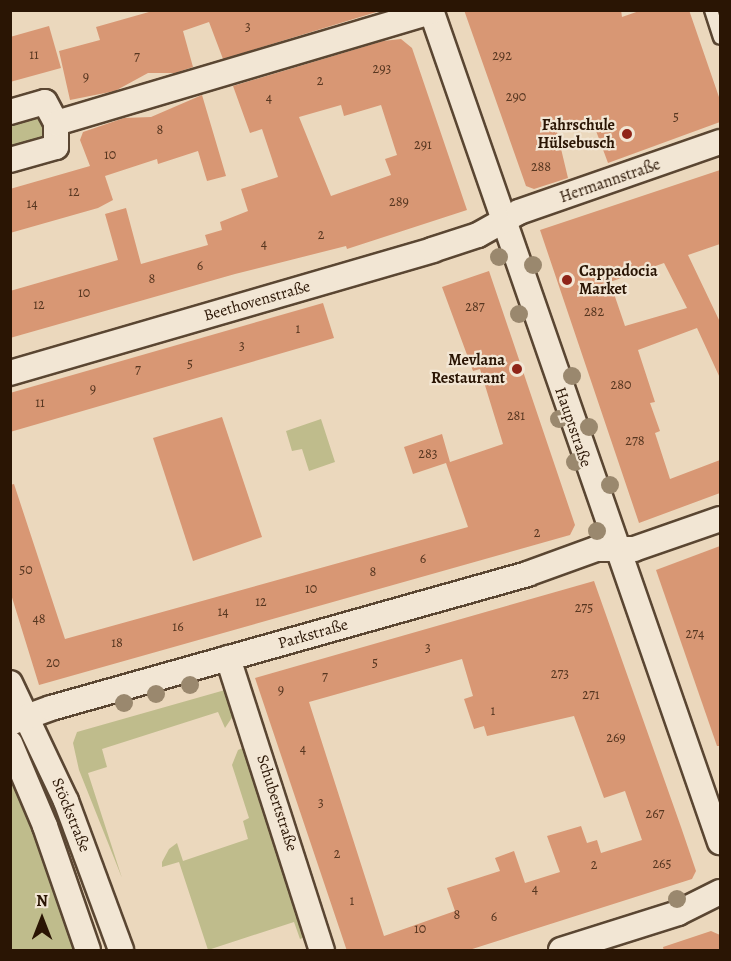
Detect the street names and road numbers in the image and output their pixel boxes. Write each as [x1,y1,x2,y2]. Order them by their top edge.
street label: Hermannstraße [557,155,663,207]
street label: Beethovenstraße [202,277,312,325]
street label: Hauptstraße [550,384,596,470]
street label: Parkstraße [276,615,350,653]
street label: Schubertstraße [252,752,302,854]
street label: Stöckstraße [47,775,95,855]

